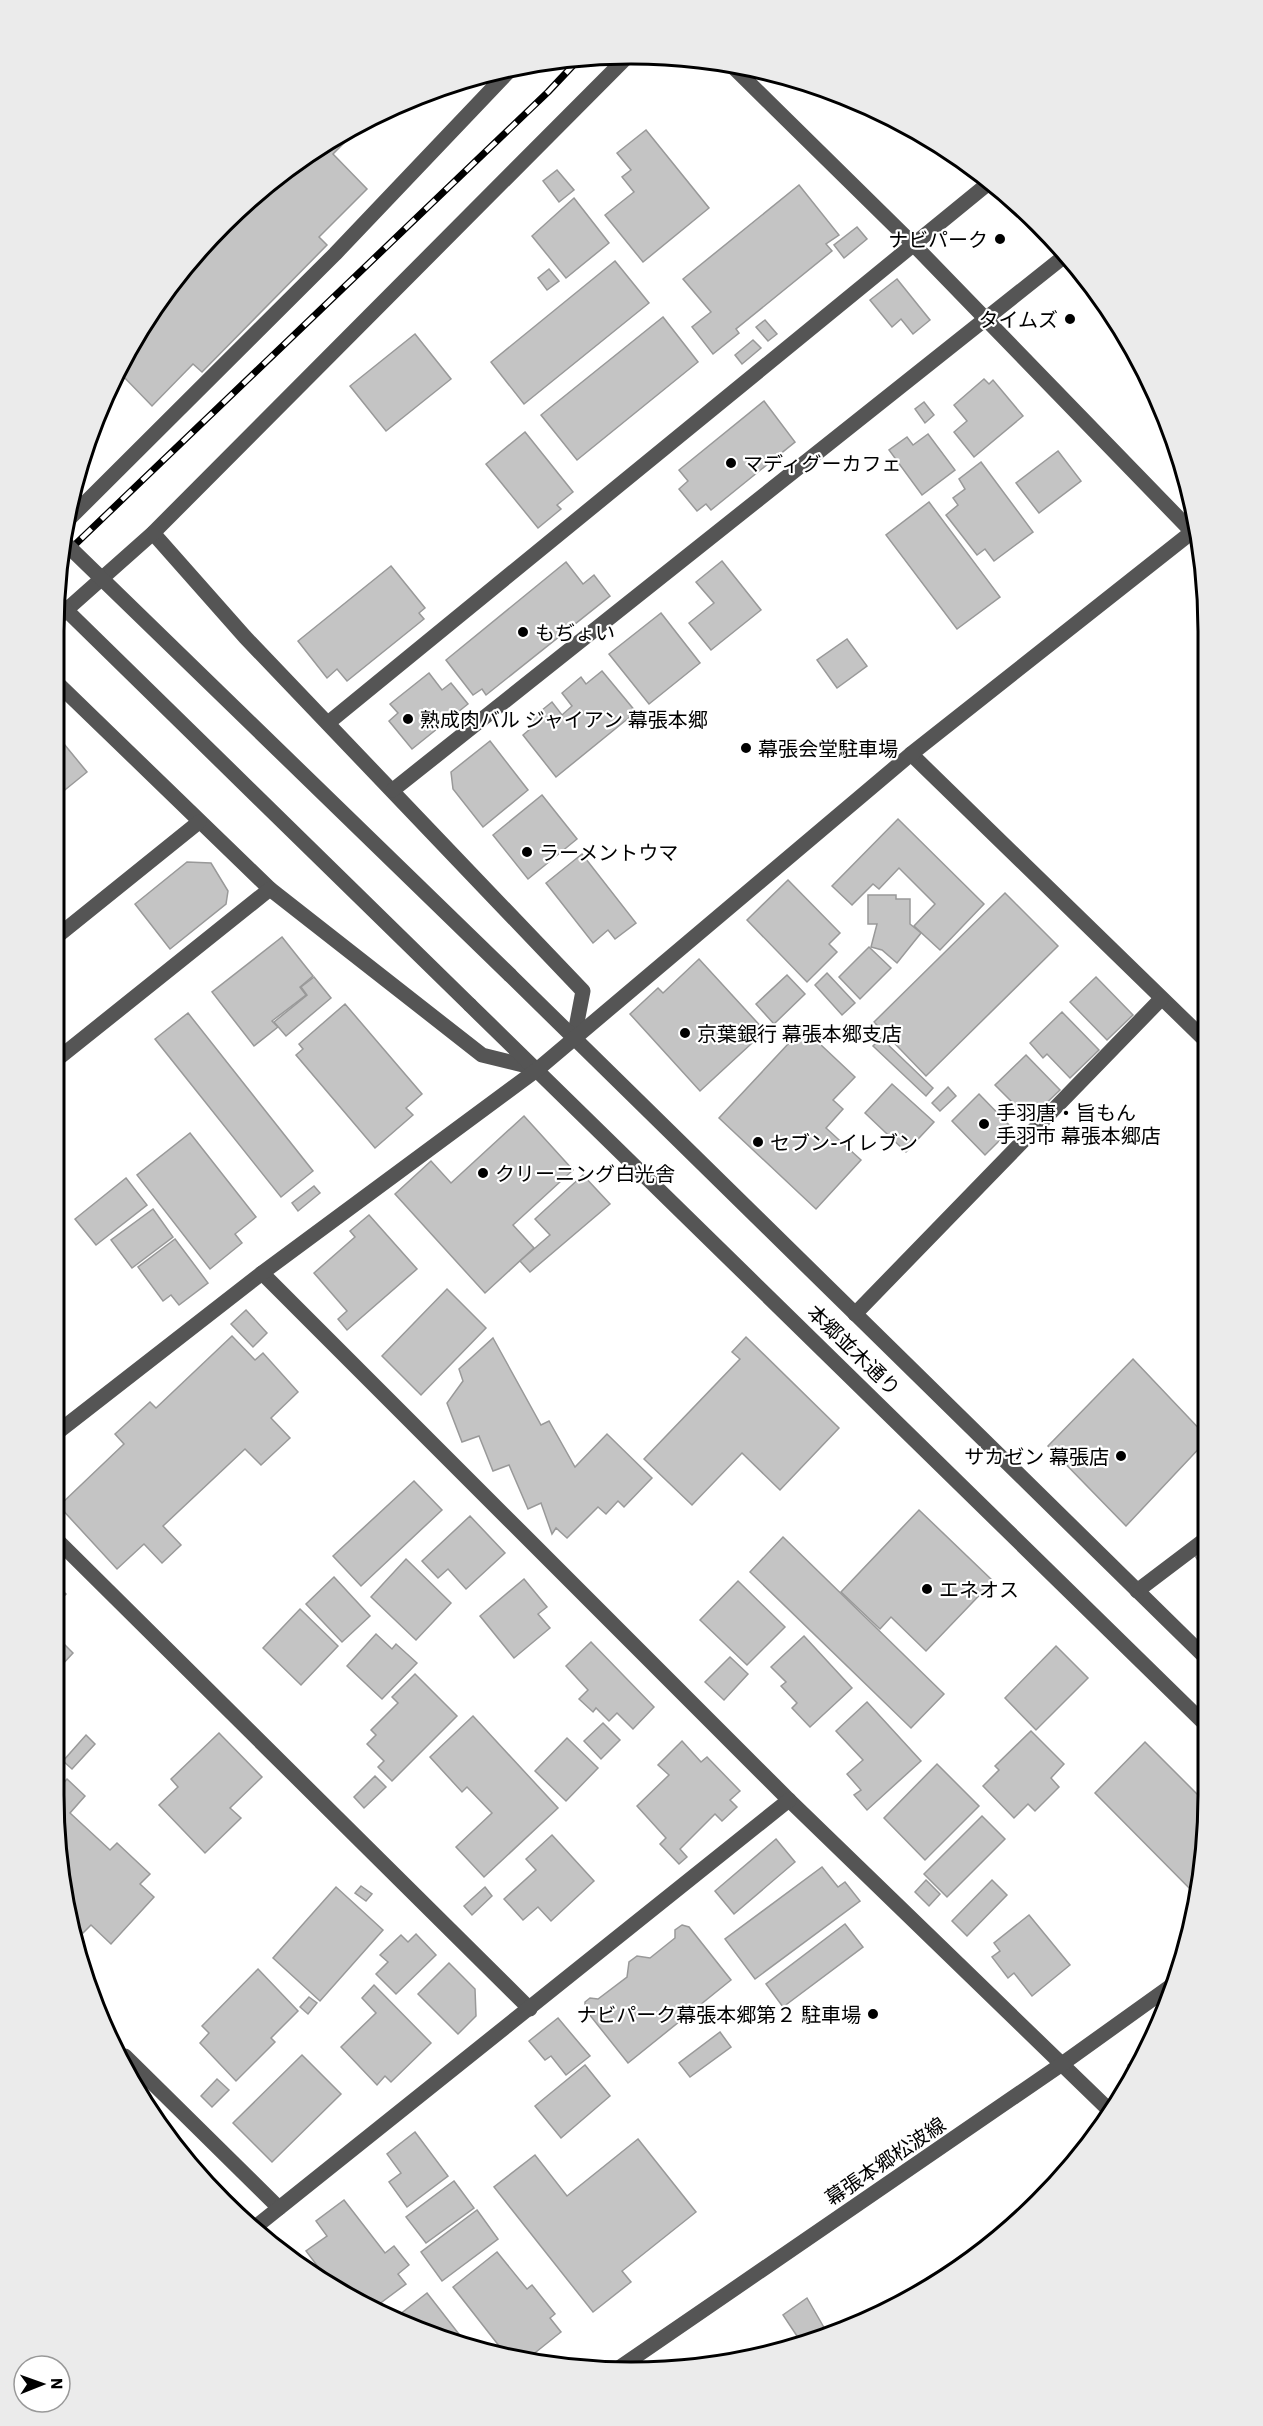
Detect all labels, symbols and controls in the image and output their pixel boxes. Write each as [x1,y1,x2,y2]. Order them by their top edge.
place label: ナビパーク [888,226,988,253]
marker: ナビパーク [993,232,1007,246]
place label: タイムズ [978,306,1058,333]
marker: タイムズ [1063,312,1077,326]
place label: マディグーカフェ [743,450,902,477]
marker: マディグーカフェ [724,456,738,470]
place label: もぢょい [535,619,615,646]
marker: もぢょい [516,625,530,639]
place label: 熟成肉バル ジャイアン 幕張本郷 [420,706,708,733]
marker: 熟成肉バル ジャイアン 幕張本郷 [401,712,415,726]
place label: 幕張会堂駐車場 [758,735,898,762]
marker: 幕張会堂駐車場 [739,741,753,755]
place label: ラーメントウマ [539,839,678,866]
marker: ラーメントウマ [520,845,534,859]
place label: 京葉銀行 幕張本郷支店 [697,1020,902,1047]
marker: 京葉銀行 幕張本郷支店 [678,1026,692,1040]
place label: 手羽唐・旨もん 手羽市 幕張本郷店 [996,1099,1161,1149]
marker: 手羽唐・旨もん 手羽市 幕張本郷店 [977,1117,991,1131]
place label: セブン-イレブン [770,1129,918,1156]
marker: セブン-イレブン [751,1135,765,1149]
place label: クリーニング白光舎 [495,1160,675,1187]
marker: クリーニング白光舎 [476,1166,490,1180]
street label: 本郷並木通り [801,1299,907,1401]
place label: サカゼン 幕張店 [964,1443,1109,1470]
marker: サカゼン 幕張店 [1114,1449,1128,1463]
place label: エネオス [939,1576,1019,1603]
marker: エネオス [920,1582,934,1596]
place label: ナビパーク幕張本郷第２ 駐車場 [576,2001,861,2028]
marker: ナビパーク幕張本郷第２ 駐車場 [866,2007,880,2021]
street label: 幕張本郷松波線 [819,2111,951,2211]
north arrow [12,2354,72,2414]
text: N [47,2378,67,2390]

